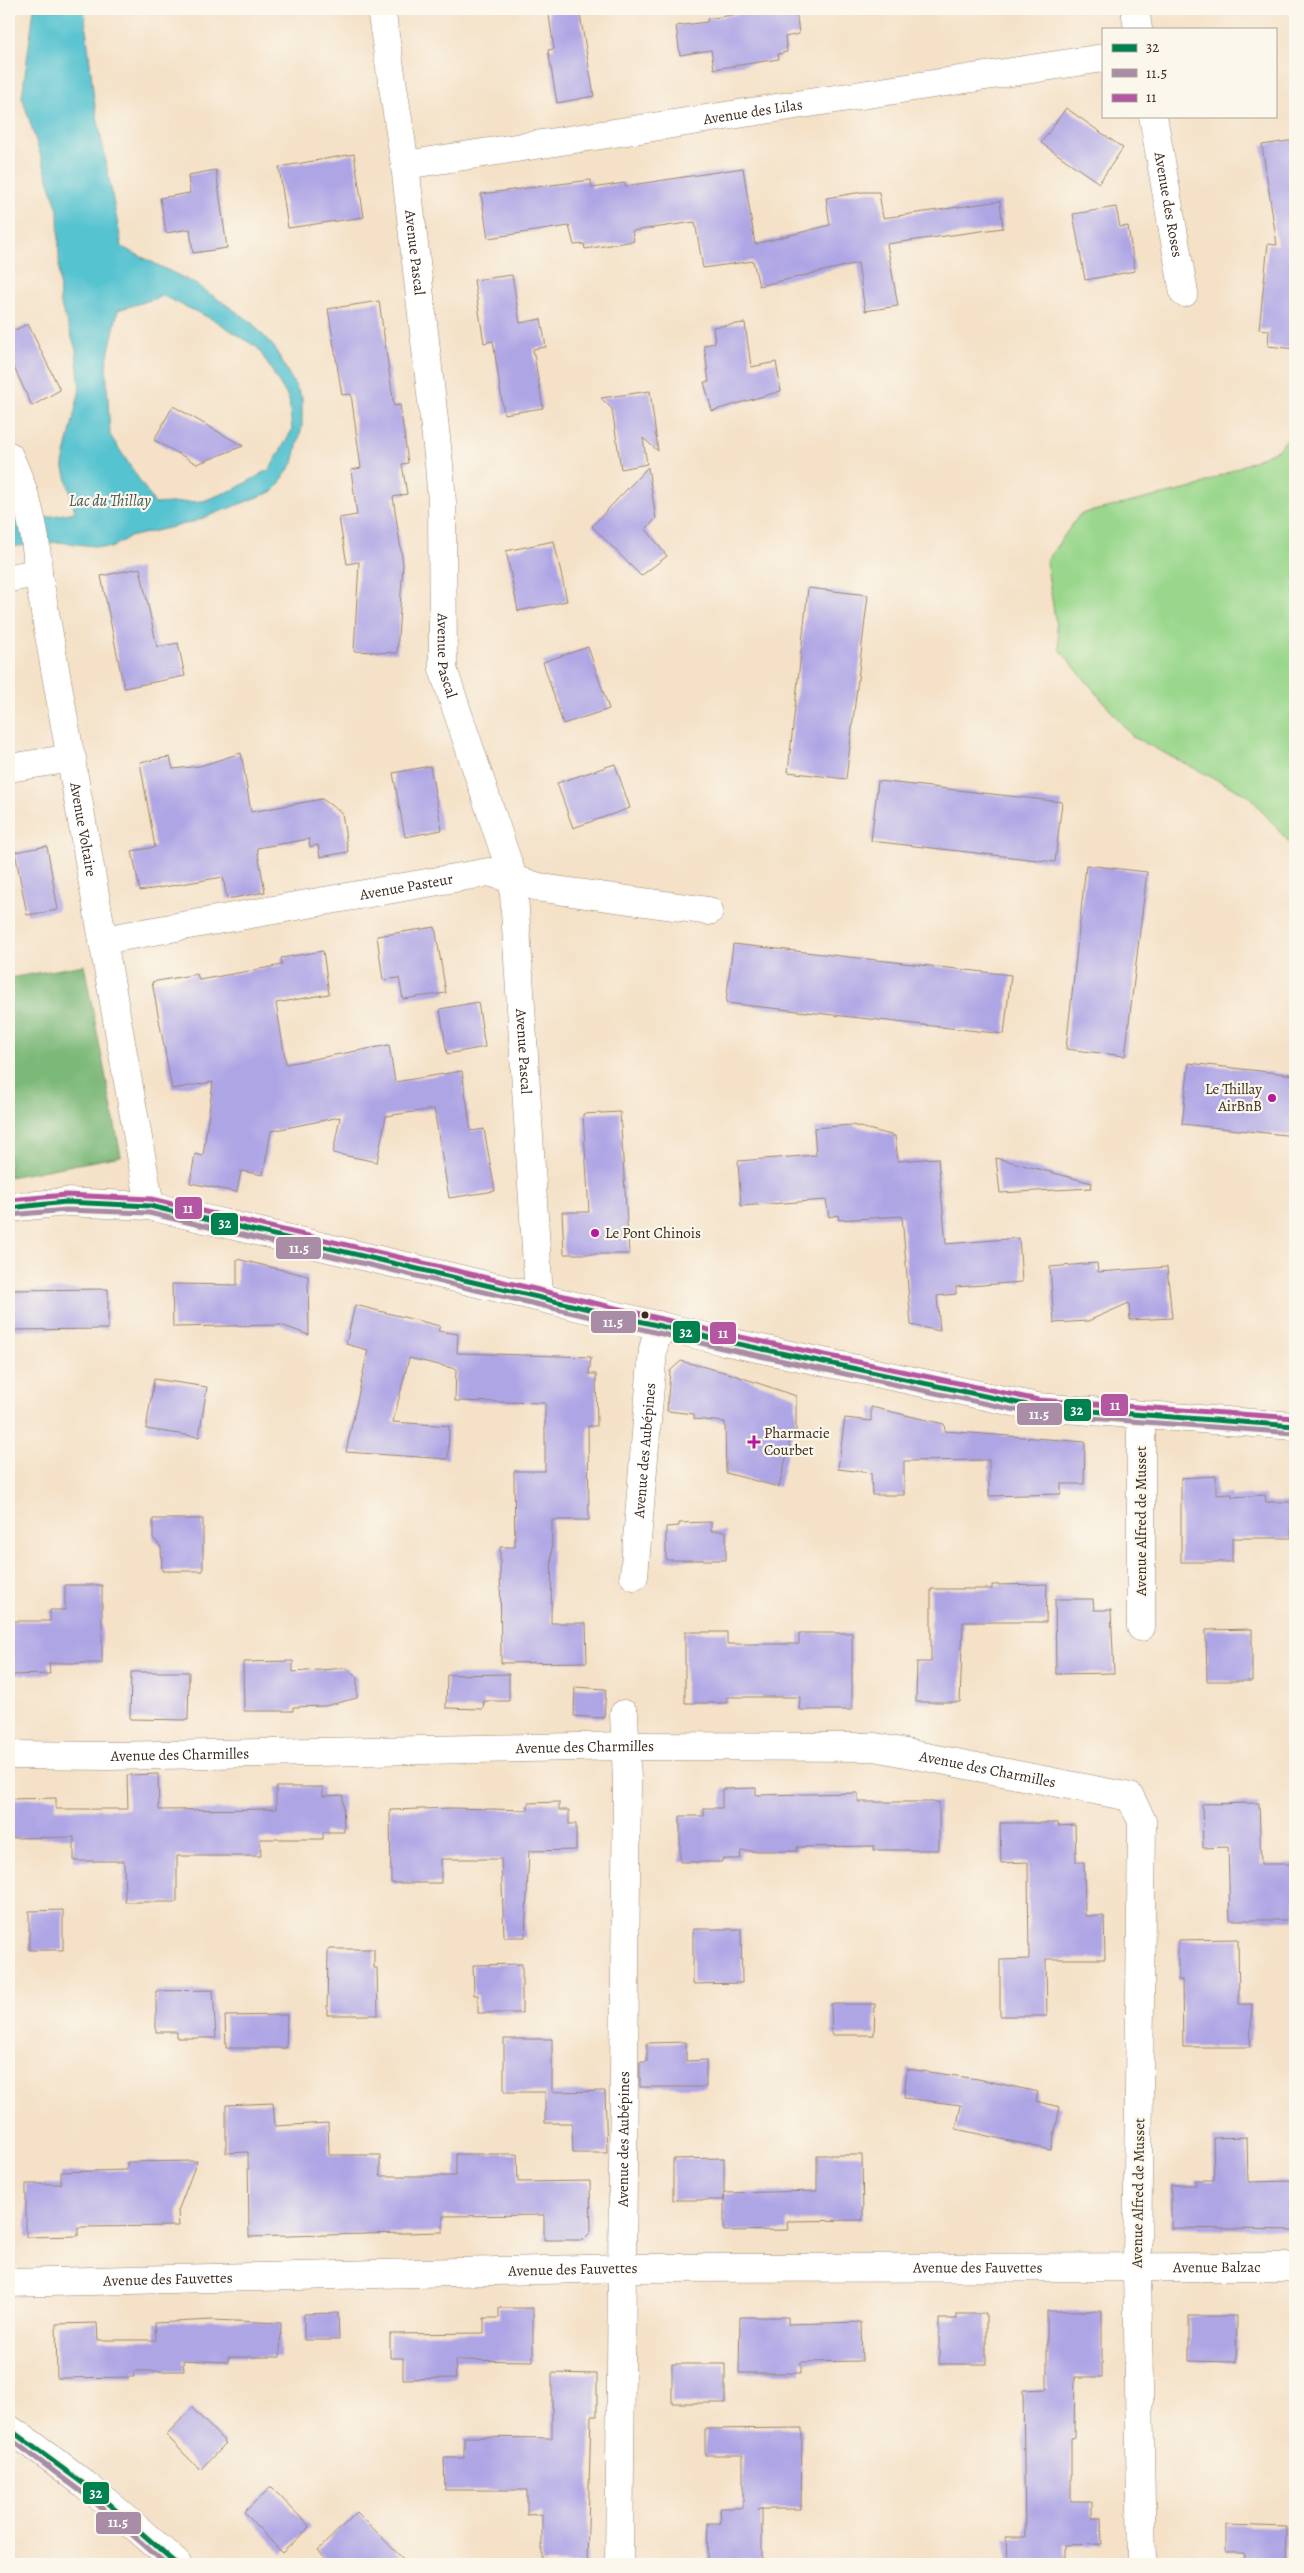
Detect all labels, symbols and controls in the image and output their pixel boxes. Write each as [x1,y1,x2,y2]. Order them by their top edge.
legend [1102,28,1276,118]
text: 32 [1146,37,1159,57]
text: 11.5 [1146,63,1167,83]
text: 11 [1146,87,1156,107]
street label: Avenue des Lilas [701,94,804,129]
street label: Avenue des Roses [1149,149,1188,259]
street label: Avenue Pascal [400,208,430,297]
water label: Lac du Thillay [69,490,151,512]
street label: Avenue Pascal [433,612,462,701]
street label: Avenue Voltaire [65,780,102,879]
street label: Avenue Pasteur [357,868,455,905]
street label: Avenue Pascal [511,1007,536,1095]
place label: Le Thillay AirBnB [1205,1079,1262,1116]
marker: Le Thillay AirBnB [1266,1092,1278,1104]
line badge: 11 [174,1196,203,1220]
text: 11 [183,1199,193,1218]
line badge: 32 [210,1212,239,1236]
text: 32 [219,1214,232,1233]
place label: Le Pont Chinois [605,1223,701,1243]
marker: Le Pont Chinois [589,1227,601,1239]
line badge: 11.5 [275,1236,322,1260]
text: 11.5 [289,1239,309,1258]
line badge: 11.5 [590,1310,637,1334]
unlabelled marker [640,1310,650,1320]
text: 11.5 [603,1313,623,1332]
line badge: 32 [672,1320,701,1344]
line badge: 11 [709,1321,737,1345]
text: 32 [680,1323,693,1342]
text: 11 [718,1324,728,1343]
street label: Avenue des Aubépines [629,1382,660,1520]
line badge: 11 [1100,1393,1129,1417]
text: 11 [1110,1396,1120,1415]
line badge: 32 [1063,1398,1092,1422]
text: 32 [1071,1401,1084,1420]
line badge: 11.5 [1016,1402,1063,1426]
text: 11.5 [1029,1405,1049,1424]
place label: Pharmacie Courbet [764,1423,830,1460]
marker: Pharmacie Courbet [748,1436,760,1448]
street label: Avenue Alfred de Musset [1131,1446,1151,1597]
street label: Avenue des Charmilles [514,1736,654,1758]
street label: Avenue des Charmilles [110,1743,249,1766]
street label: Avenue des Charmilles [917,1746,1058,1792]
street label: Avenue des Aubépines [613,2071,634,2208]
street label: Avenue Alfred de Musset [1127,2118,1149,2269]
street label: Avenue des Fauvettes [912,2257,1043,2278]
street label: Avenue Balzac [1172,2257,1261,2277]
street label: Avenue des Fauvettes [507,2258,638,2281]
street label: Avenue des Fauvettes [102,2268,233,2291]
line badge: 32 [82,2481,110,2505]
text: 32 [90,2484,103,2503]
line badge: 11.5 [95,2511,142,2535]
text: 11.5 [108,2513,128,2532]

